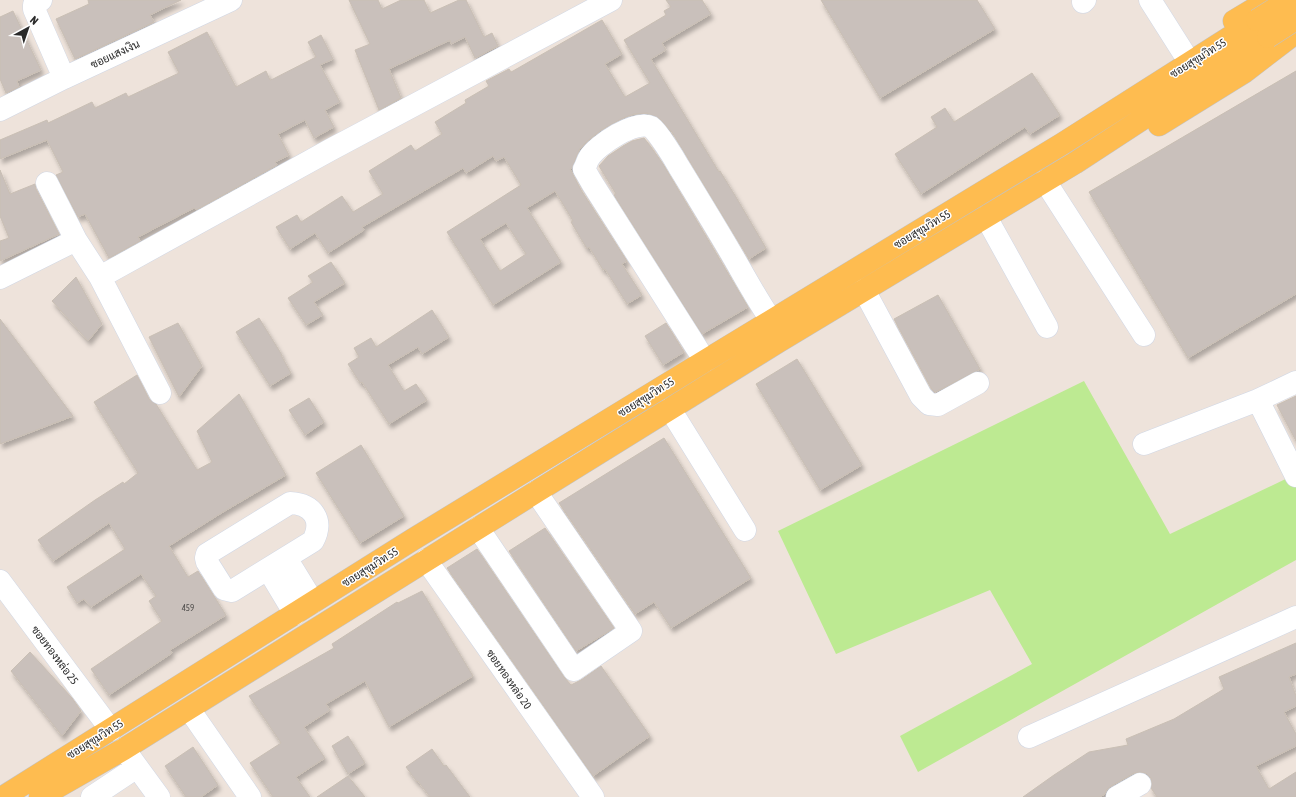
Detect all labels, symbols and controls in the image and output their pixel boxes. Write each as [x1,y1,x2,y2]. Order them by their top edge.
north arrow [8,8,48,48]
text: N [28,14,41,27]
street label: ซอยสุขุมวิท 55 [1168,36,1230,83]
street label: ซอยแสงเงิน [89,37,141,71]
street label: ซอยสุขุมวิท 55 [892,207,954,253]
street label: ซอยสุขุมวิท 55 [616,375,678,422]
street label: ซอยสุขุมวิท 55 [340,545,402,592]
house number: 459 [182,603,194,613]
street label: ซอยทองหล่อ 25 [29,623,82,687]
street label: ซอยทองหล่อ 20 [484,646,535,711]
street label: ซอยสุขุมวิท 55 [65,717,127,764]

